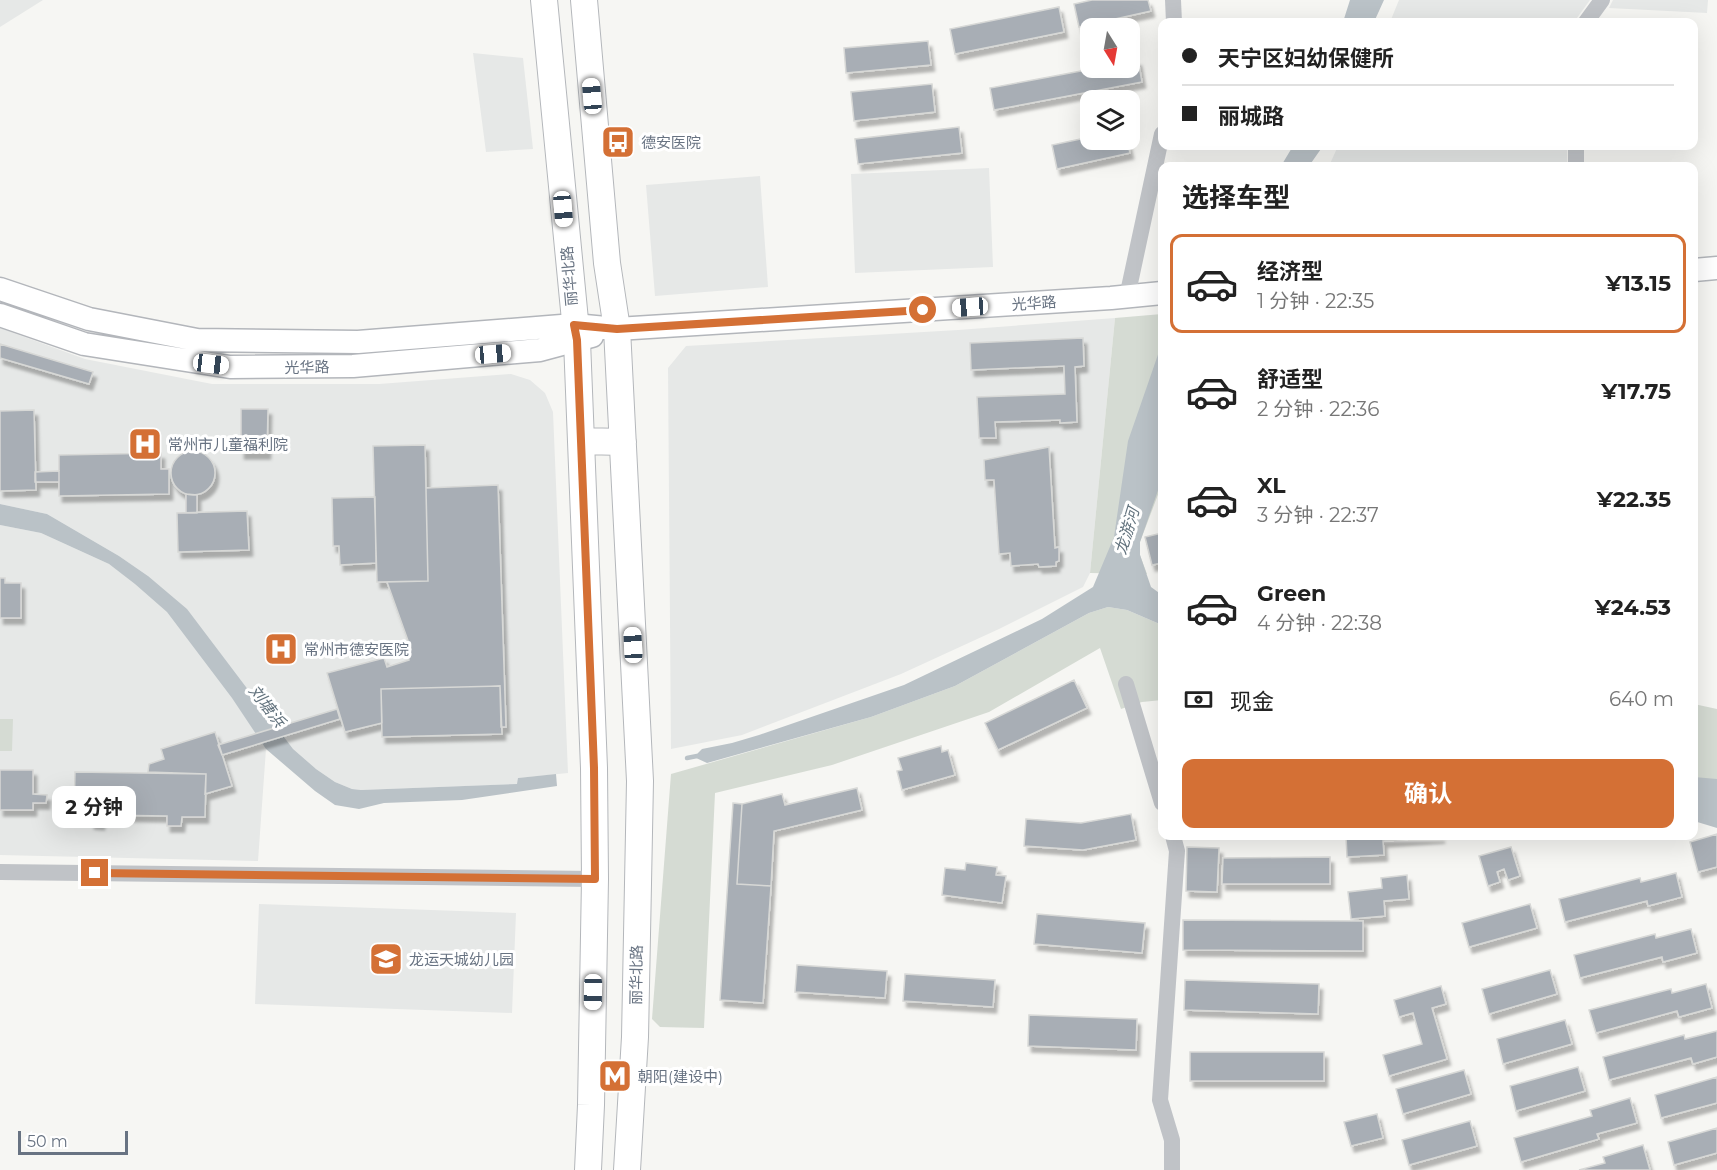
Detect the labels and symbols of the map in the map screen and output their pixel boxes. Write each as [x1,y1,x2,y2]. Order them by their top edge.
north arrow [1080,18,1140,78]
car [581,77,603,115]
bus stop icon: 德安医院 [600,124,636,160]
place label: 德安医院 [641,133,701,152]
car [552,190,574,228]
street label: 丽华北路 [557,245,581,307]
street label: 光华路 [1011,292,1057,314]
route start [909,296,936,323]
car [951,297,989,317]
car [474,343,512,365]
car [192,353,230,375]
street label: 光华路 [284,357,330,377]
hospital icon: 常州市儿童福利院 [127,426,163,462]
place label: 常州市儿童福利院 [168,435,288,454]
water label: 龙游河 [1111,502,1144,557]
car [623,627,643,663]
hospital icon: 常州市德安医院 [263,631,299,667]
place label: 常州市德安医院 [304,640,409,659]
water label: 刘塘浜 [245,681,290,732]
callout: 2 分钟 [53,786,137,828]
route end [81,859,108,886]
school or university icon: 龙运天城幼儿园 [368,941,404,977]
street label: 丽华北路 [626,945,646,1005]
place label: 龙运天城幼儿园 [409,950,514,969]
car [584,974,602,1010]
metro station icon: 朝阳(建设中) [597,1058,633,1094]
place label: 朝阳(建设中) [638,1067,723,1086]
scale bar [18,1128,128,1156]

